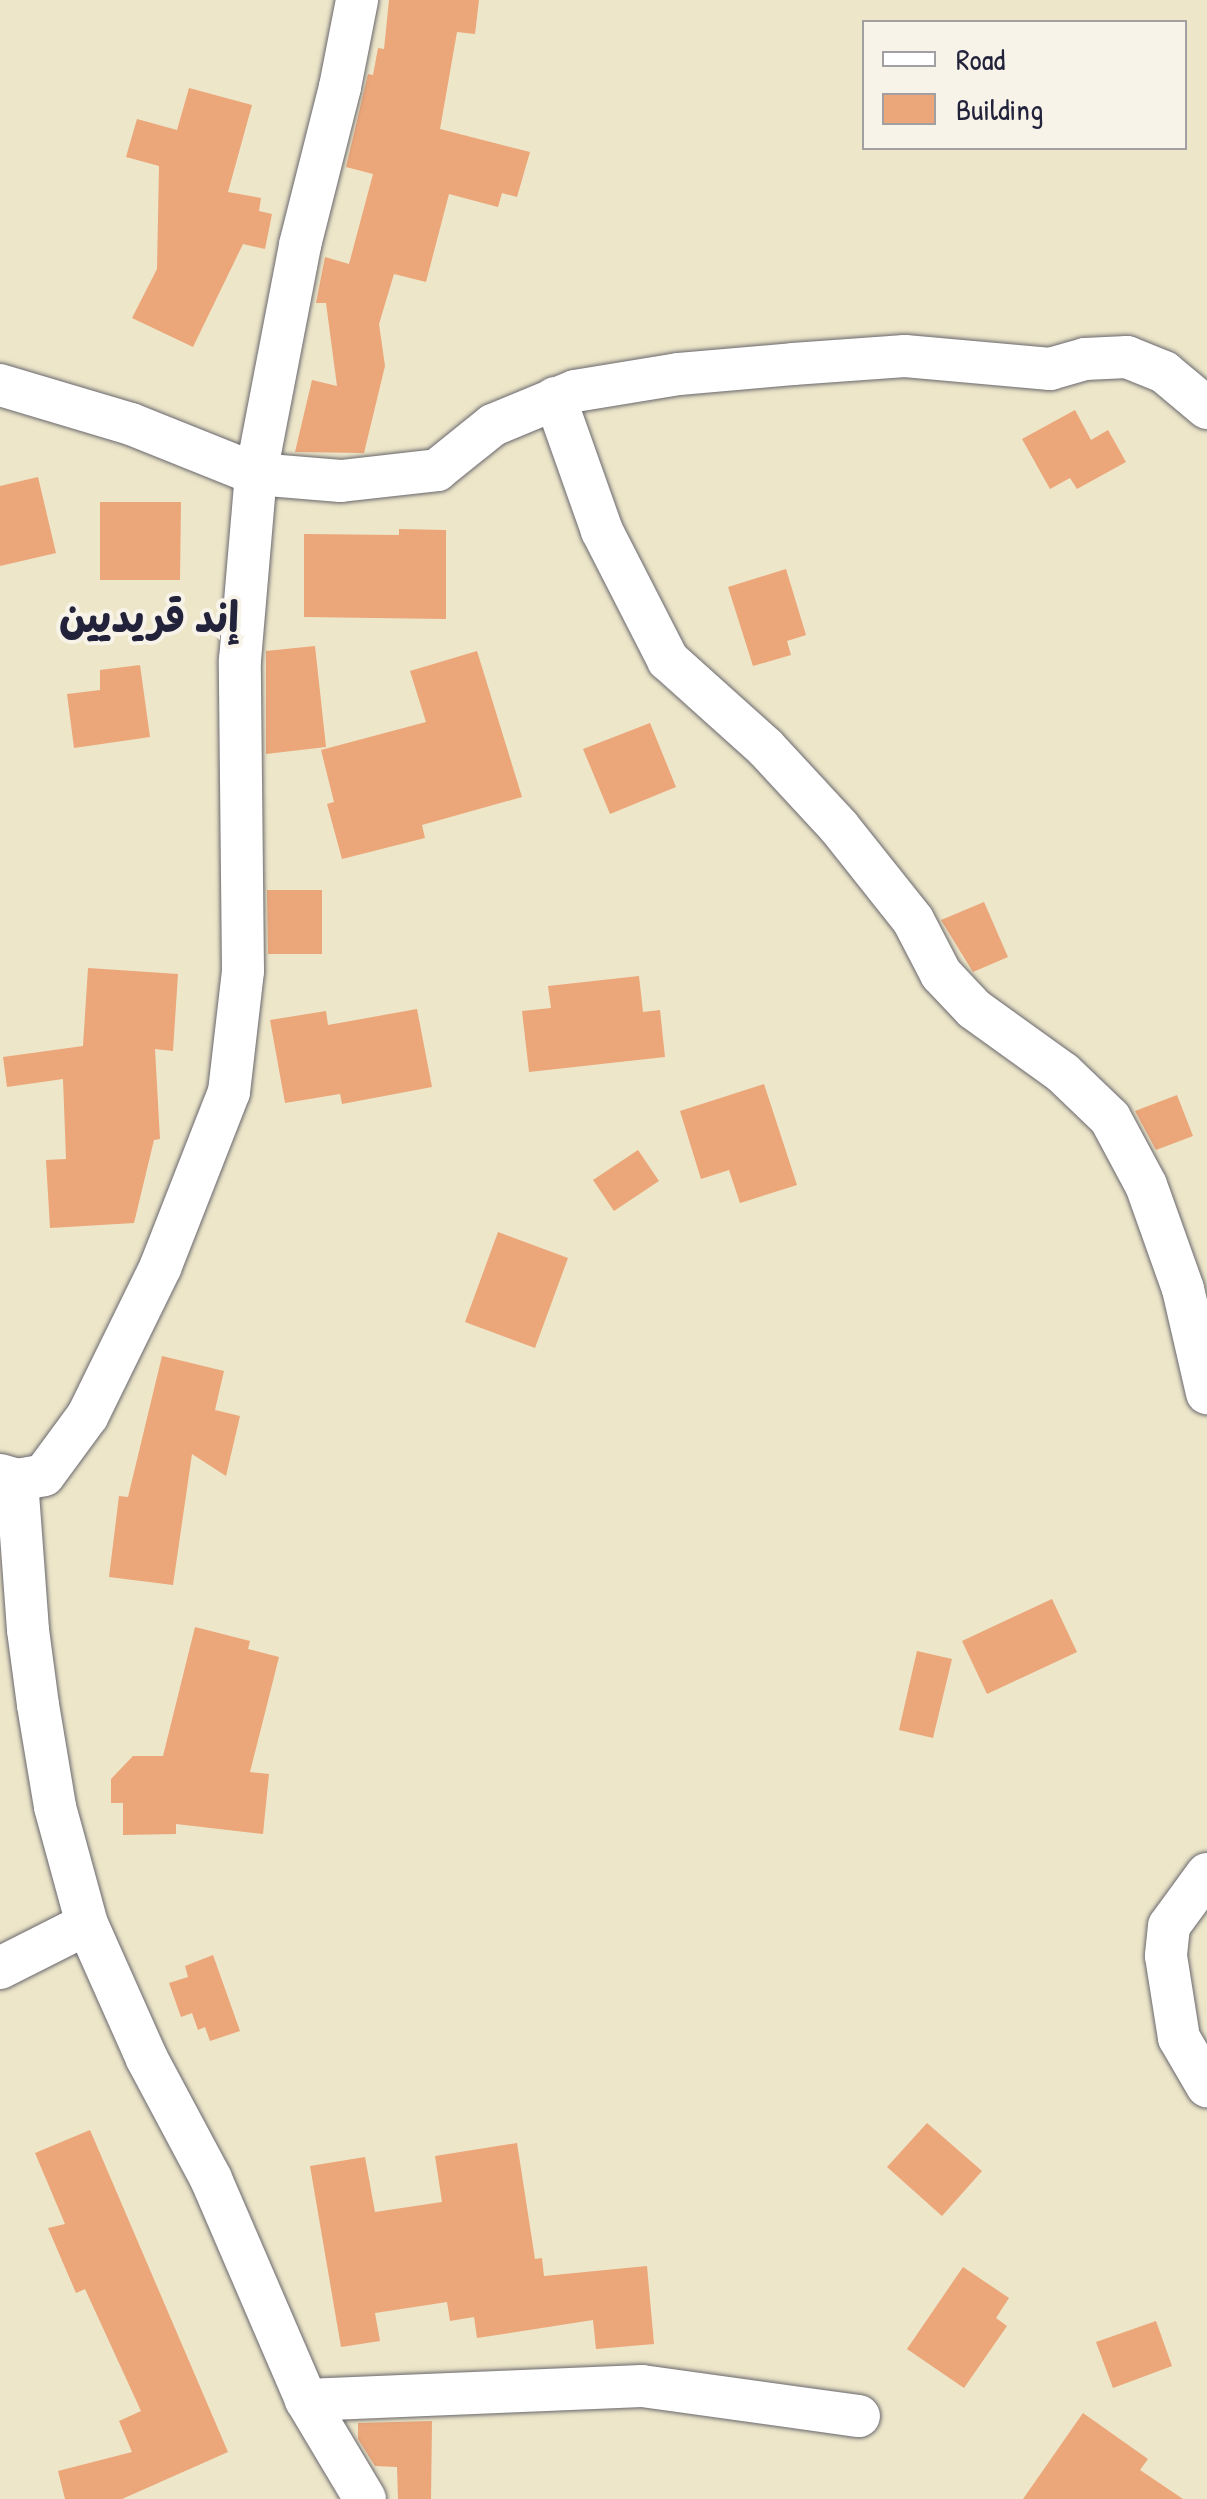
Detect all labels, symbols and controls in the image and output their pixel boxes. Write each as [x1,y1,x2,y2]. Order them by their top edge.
legend [862,20,1187,150]
text: Road [956,39,1005,79]
text: Building [956,89,1043,129]
district label: إند قريديين [59,592,239,642]

